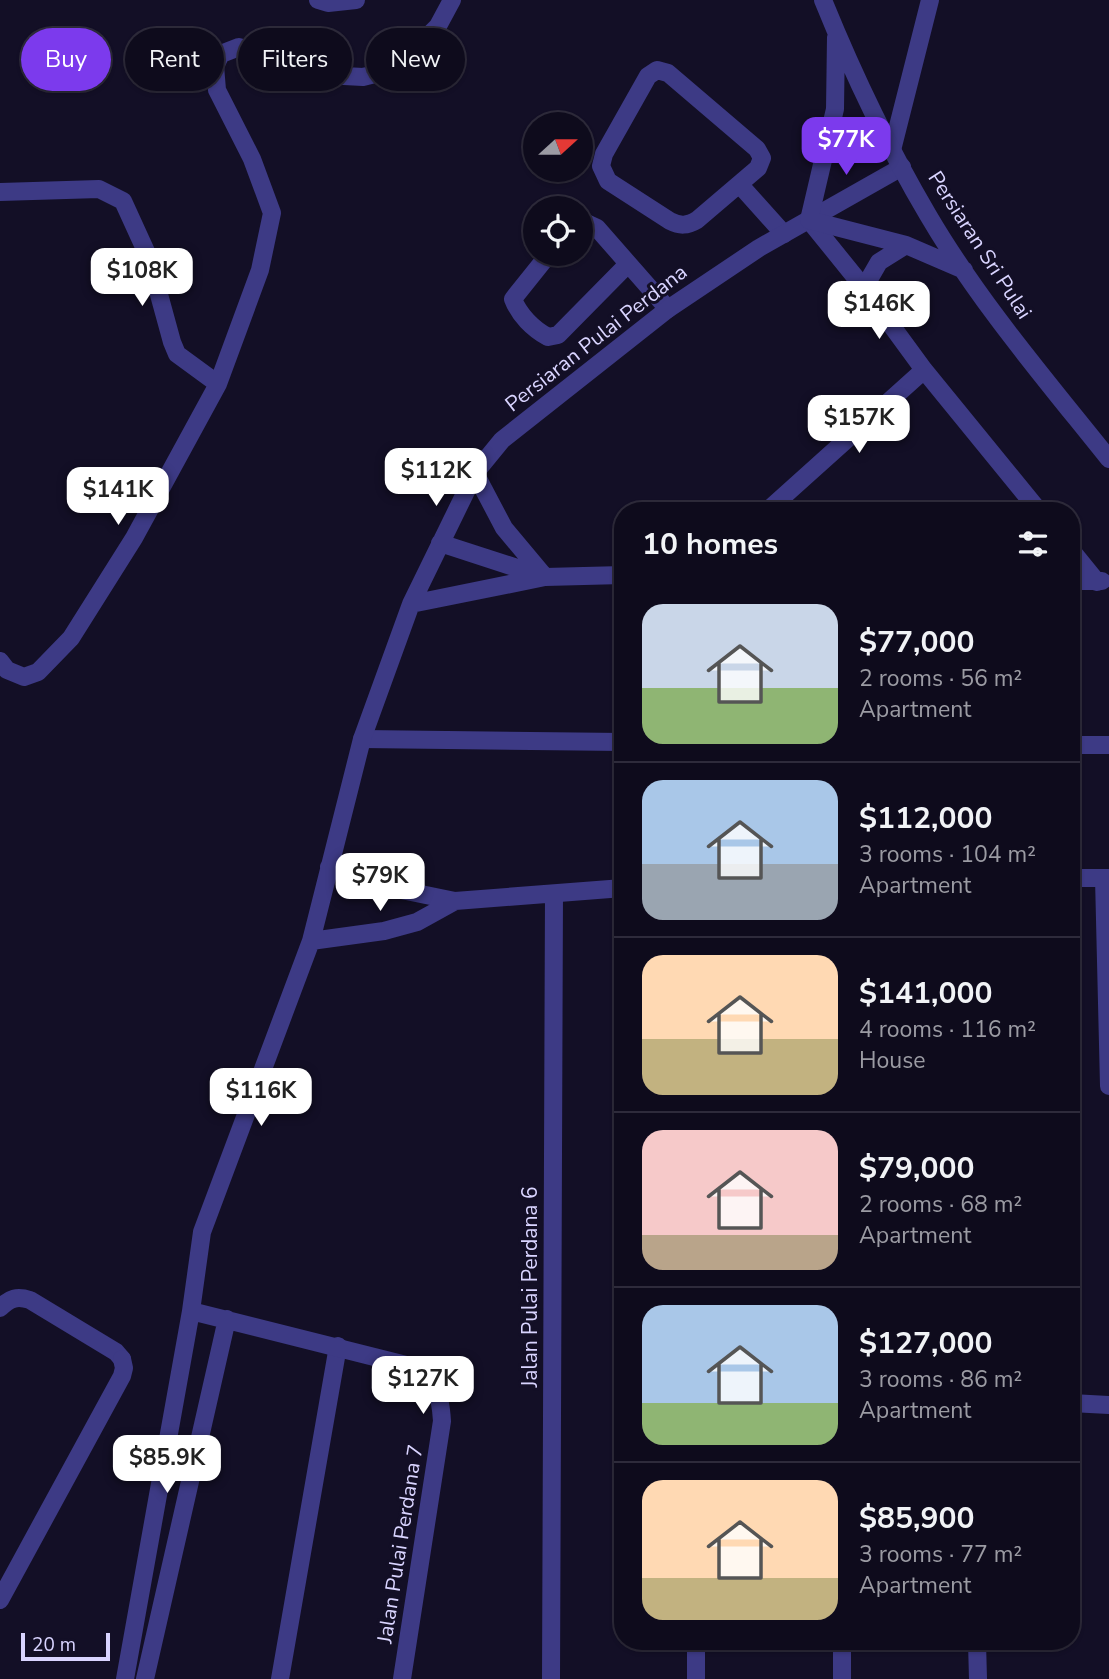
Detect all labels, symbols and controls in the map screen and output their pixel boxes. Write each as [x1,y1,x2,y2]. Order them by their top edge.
chip: Buy [21,28,111,91]
chip: Rent [125,28,224,91]
chip: Filters [238,28,352,91]
chip: New [366,28,465,91]
north arrow [523,112,593,182]
map controls [523,112,593,266]
pin: $77K [805,118,887,177]
text: $77K [818,124,874,155]
street label: Persiaran Sri Pulai [922,166,1038,324]
button: locate [523,196,593,266]
pin: $108K [93,248,191,308]
text: $108K [107,255,177,286]
street label: Persiaran Pulai Perdana [499,258,693,418]
pin: $146K [830,282,928,341]
text: $146K [844,288,914,319]
pin: $157K [810,396,908,455]
text: $157K [824,402,894,433]
pin: $112K [387,448,485,508]
text: $112K [401,455,471,486]
pin: $141K [69,468,167,527]
text: $141K [83,474,153,505]
text: 10 homes [642,524,778,565]
icon: filters [1014,525,1052,563]
text: $77,000 [859,622,974,663]
icon: home [698,632,782,716]
text: 2 rooms · 56 m² [859,663,1022,694]
text: Apartment [859,694,971,725]
text: $112,000 [859,798,992,839]
icon: home [698,808,782,892]
text: 3 rooms · 104 m² [859,839,1036,870]
pin: $79K [339,853,421,913]
text: $79K [352,860,408,891]
text: Apartment [859,870,971,901]
text: $141,000 [859,973,992,1014]
icon: home [698,983,782,1067]
text: 4 rooms · 116 m² [859,1014,1036,1045]
text: House [859,1045,926,1076]
pin: $116K [212,1068,310,1128]
text: $116K [226,1075,296,1106]
text: $79,000 [859,1148,974,1189]
icon: home [698,1158,782,1242]
street label: Jalan Pulai Perdana 6 [516,1187,544,1388]
text: 2 rooms · 68 m² [859,1189,1022,1220]
text: Apartment [859,1220,971,1251]
text: $127,000 [859,1323,992,1364]
icon: home [698,1333,782,1417]
pin: $127K [374,1356,472,1416]
text: $127K [388,1363,458,1394]
text: 3 rooms · 86 m² [859,1364,1022,1395]
text: Apartment [859,1395,971,1426]
pin: $85.9K [110,1436,224,1495]
text: $85.9K [129,1442,205,1473]
street label: Jalan Pulai Perdana 7 [370,1443,430,1646]
text: $85,900 [859,1498,974,1539]
icon: home [698,1508,782,1592]
text: 3 rooms · 77 m² [859,1539,1022,1570]
text: Apartment [859,1570,971,1601]
scale bar [21,1630,110,1662]
text: 20 m [32,1632,76,1658]

